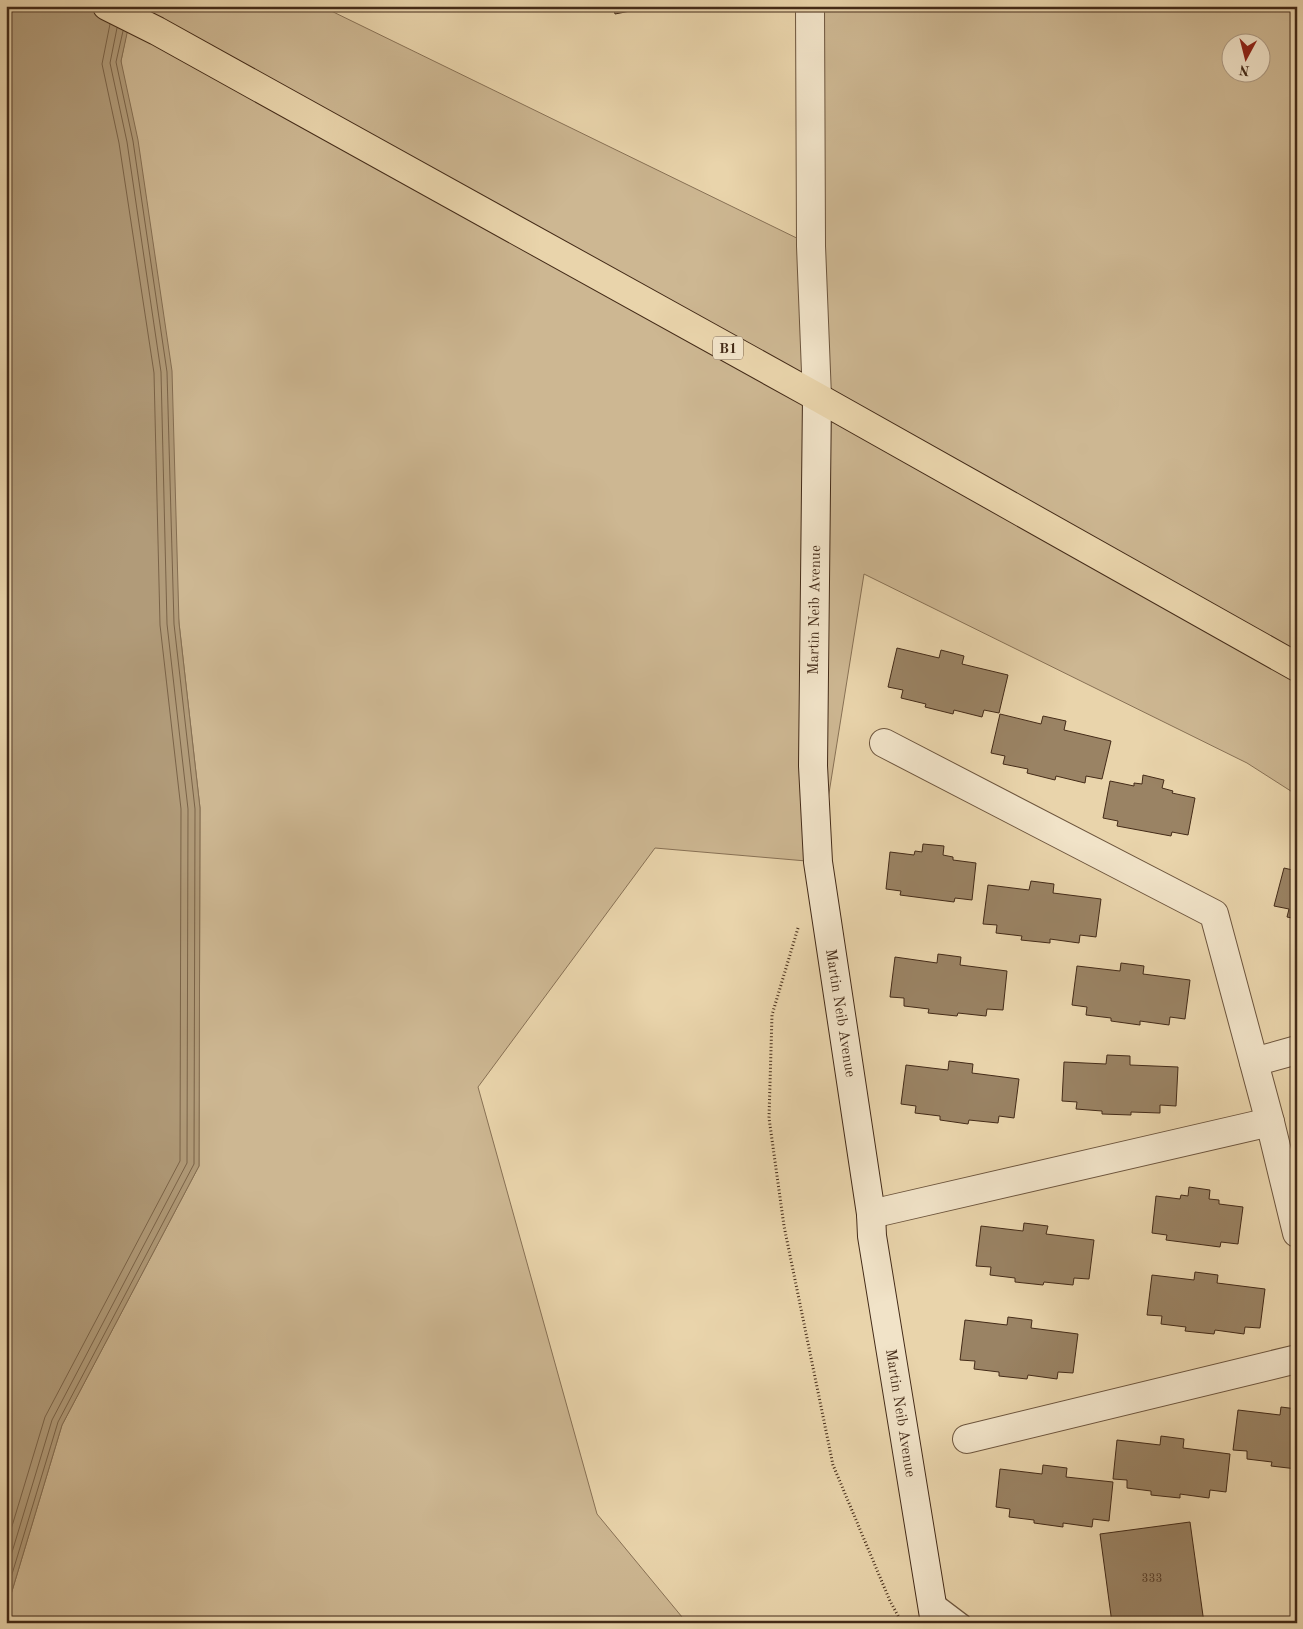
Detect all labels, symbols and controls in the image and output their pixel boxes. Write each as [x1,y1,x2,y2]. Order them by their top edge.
north arrow [1220,32,1270,82]
text: N [1238,62,1251,78]
road number: B1 [713,336,743,359]
street label: Martin Neib Avenue [807,545,824,675]
street label: Martin Neib Avenue [822,948,857,1079]
street label: Martin Neib Avenue [882,1348,917,1479]
house number: 333 [1142,1573,1162,1585]

